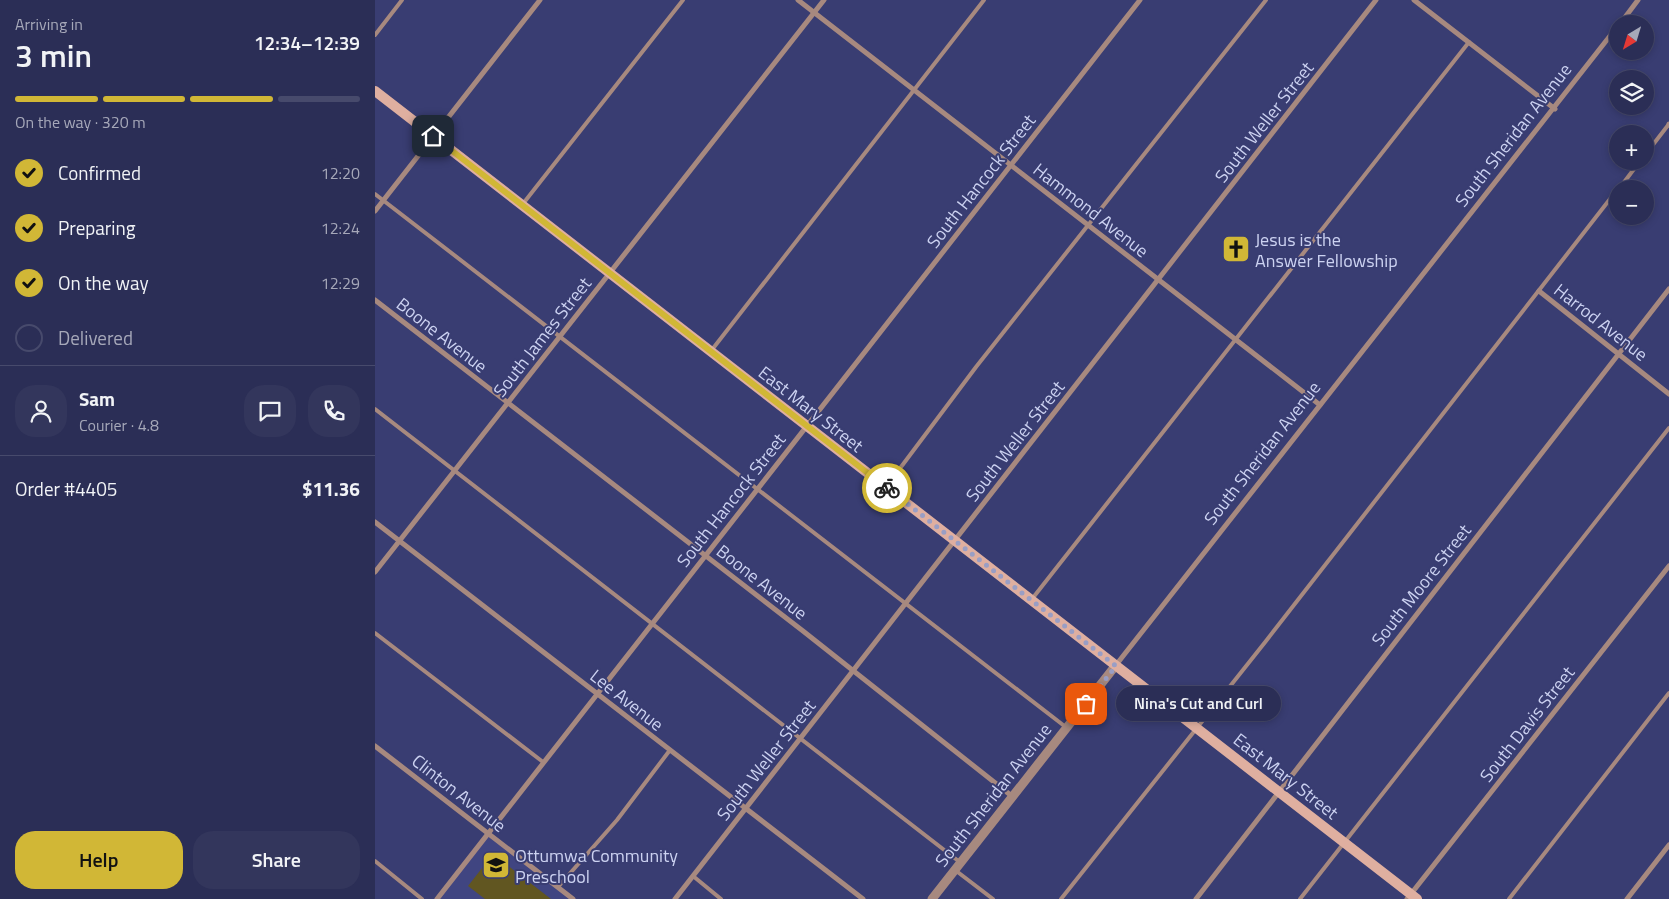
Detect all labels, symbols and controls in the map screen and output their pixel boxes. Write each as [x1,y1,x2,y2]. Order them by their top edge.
text: Arriving in [15,12,83,36]
north arrow [1609,15,1654,60]
map controls [1609,15,1654,225]
text: 12:34–12:39 [254,28,360,57]
text: 3 min [15,31,92,79]
street label: South Weller Street [1208,55,1320,188]
street label: South Sheridan Avenue [1448,57,1578,213]
button: layers [1609,70,1654,115]
street label: South Hancock Street [920,108,1042,254]
text: On the way · 320 m [15,110,146,134]
pin [412,115,454,157]
icon: home [419,122,447,150]
button: + [1609,125,1654,170]
street label: Hammond Avenue [1027,156,1155,264]
text: Confirmed [58,158,141,187]
icon: check [15,159,43,187]
text: 12:20 [321,161,360,185]
button: − [1609,180,1654,225]
text: Preparing [58,213,135,242]
icon: check [15,214,43,242]
text: 12:24 [321,216,360,240]
place label: Jesus is the Answer Fellowship [1255,226,1398,274]
church icon: Jesus is the Answer Fellowship [1221,234,1251,264]
text: On the way [58,268,149,297]
icon: check [15,269,43,297]
text: 12:29 [321,271,360,295]
street label: South James Street [486,271,598,403]
street label: Harrod Avenue [1548,277,1654,367]
street label: Boone Avenue [391,291,493,379]
text: Delivered [58,323,133,352]
street label: East Mary Street [753,359,870,459]
street label: South Weller Street [959,374,1071,507]
street label: South Sheridan Avenue [1197,375,1327,531]
text: Sam [79,384,115,413]
button: person [15,385,67,437]
button: chat [244,385,296,437]
button: phone [308,385,360,437]
text: Courier · 4.8 [79,413,159,437]
street label: South Hancock Street [670,427,792,573]
courier [862,463,912,513]
text: Order #4405 [15,474,117,503]
text: $11.36 [302,474,360,503]
icon: bike [873,474,901,502]
street label: South Moore Street [1365,518,1478,652]
street label: Boone Avenue [711,538,813,626]
street label: South Davis Street [1473,660,1581,788]
street label: Lee Avenue [584,663,670,737]
pin [1065,683,1107,725]
callout: Nina's Cut and Curl [1116,686,1281,722]
icon: bag [1072,690,1100,718]
text: Nina's Cut and Curl [1134,691,1263,715]
street label: South Weller Street [710,693,822,826]
street label: South Sheridan Avenue [928,717,1058,873]
street label: East Mary Street [1228,726,1345,826]
street label: Clinton Avenue [406,747,512,839]
button: Help [15,831,183,889]
button: Share [193,831,360,889]
place label: Ottumwa Community Preschool [515,842,678,890]
school or university icon: Ottumwa Community Preschool [481,850,511,880]

